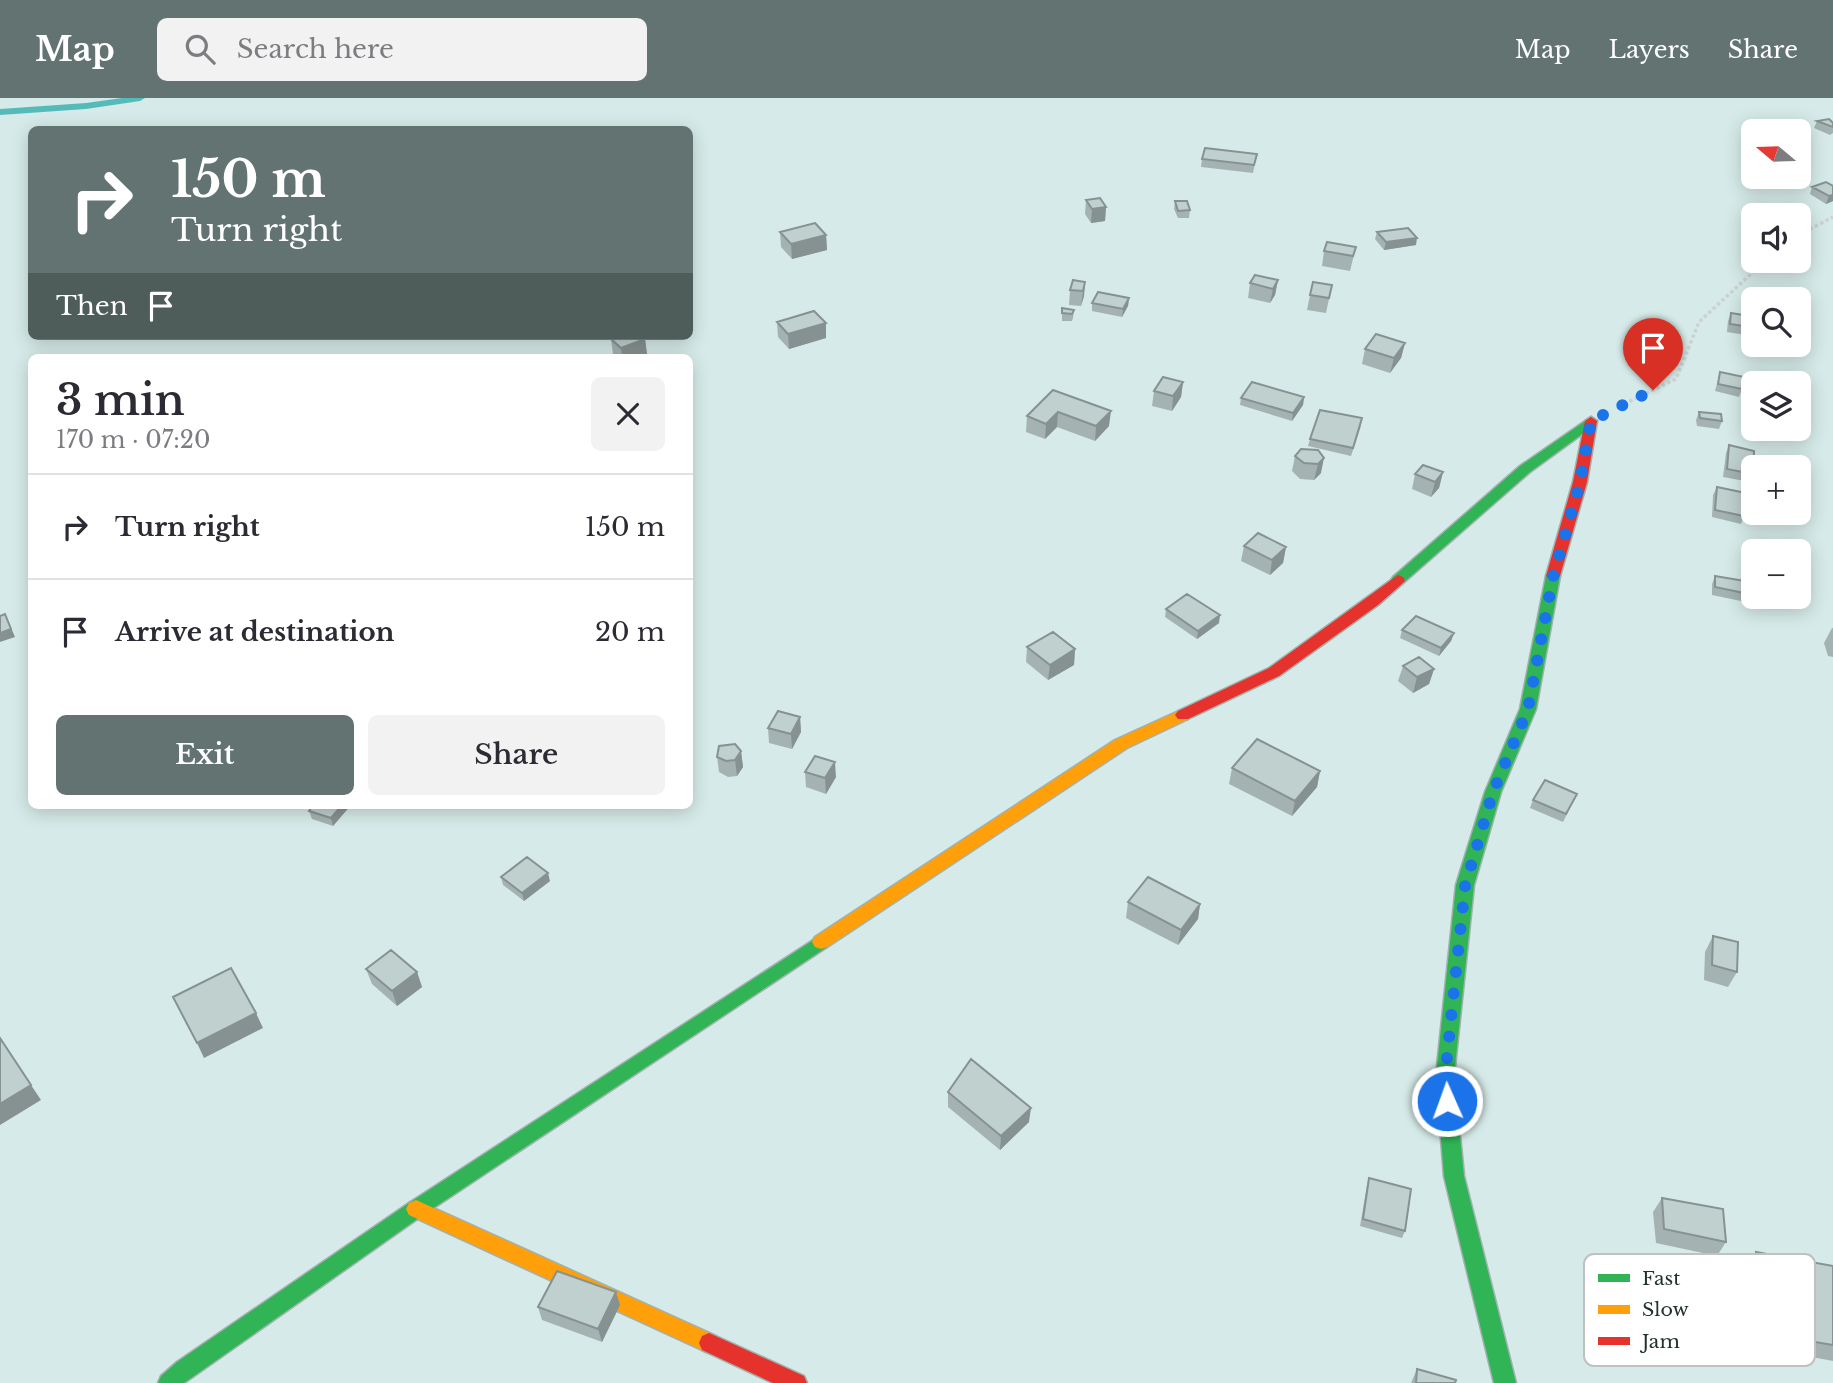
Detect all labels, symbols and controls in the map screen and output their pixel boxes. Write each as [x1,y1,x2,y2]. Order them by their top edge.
search box [157,18,647,81]
text: Map [35,29,115,70]
icon: search [181,30,219,68]
text: Search here [237,33,394,65]
text: Map [1515,35,1571,64]
text: Layers [1609,35,1690,64]
text: Share [1728,35,1798,64]
north arrow [1741,119,1811,189]
map controls [1741,119,1811,609]
text: 150 m [171,149,326,210]
icon: right [56,154,147,245]
button: sound [1741,203,1811,273]
text: Turn right [171,210,342,250]
icon: arrive [142,287,180,325]
button: search [1741,287,1811,357]
text: Then [56,290,128,322]
pin [1623,318,1683,390]
icon: arrive [1634,329,1672,367]
button: layers [1741,371,1811,441]
text: 3 min [56,374,185,426]
button: close [591,377,665,451]
text: 170 m · 07:20 [56,426,210,454]
button: + [1741,455,1811,525]
icon: right [56,508,94,546]
text: Turn right [115,511,260,543]
text: 150 m [585,511,665,543]
button: − [1741,539,1811,609]
icon: arrive [56,613,94,651]
text: Arrive at destination [115,616,395,648]
text: 20 m [595,616,665,648]
button: Exit [56,715,354,795]
button: Share [368,715,665,795]
position arrow [1410,1064,1484,1138]
legend [1584,1254,1815,1366]
text: Fast [1642,1267,1681,1290]
text: Slow [1642,1298,1689,1321]
text: Jam [1639,1330,1680,1353]

